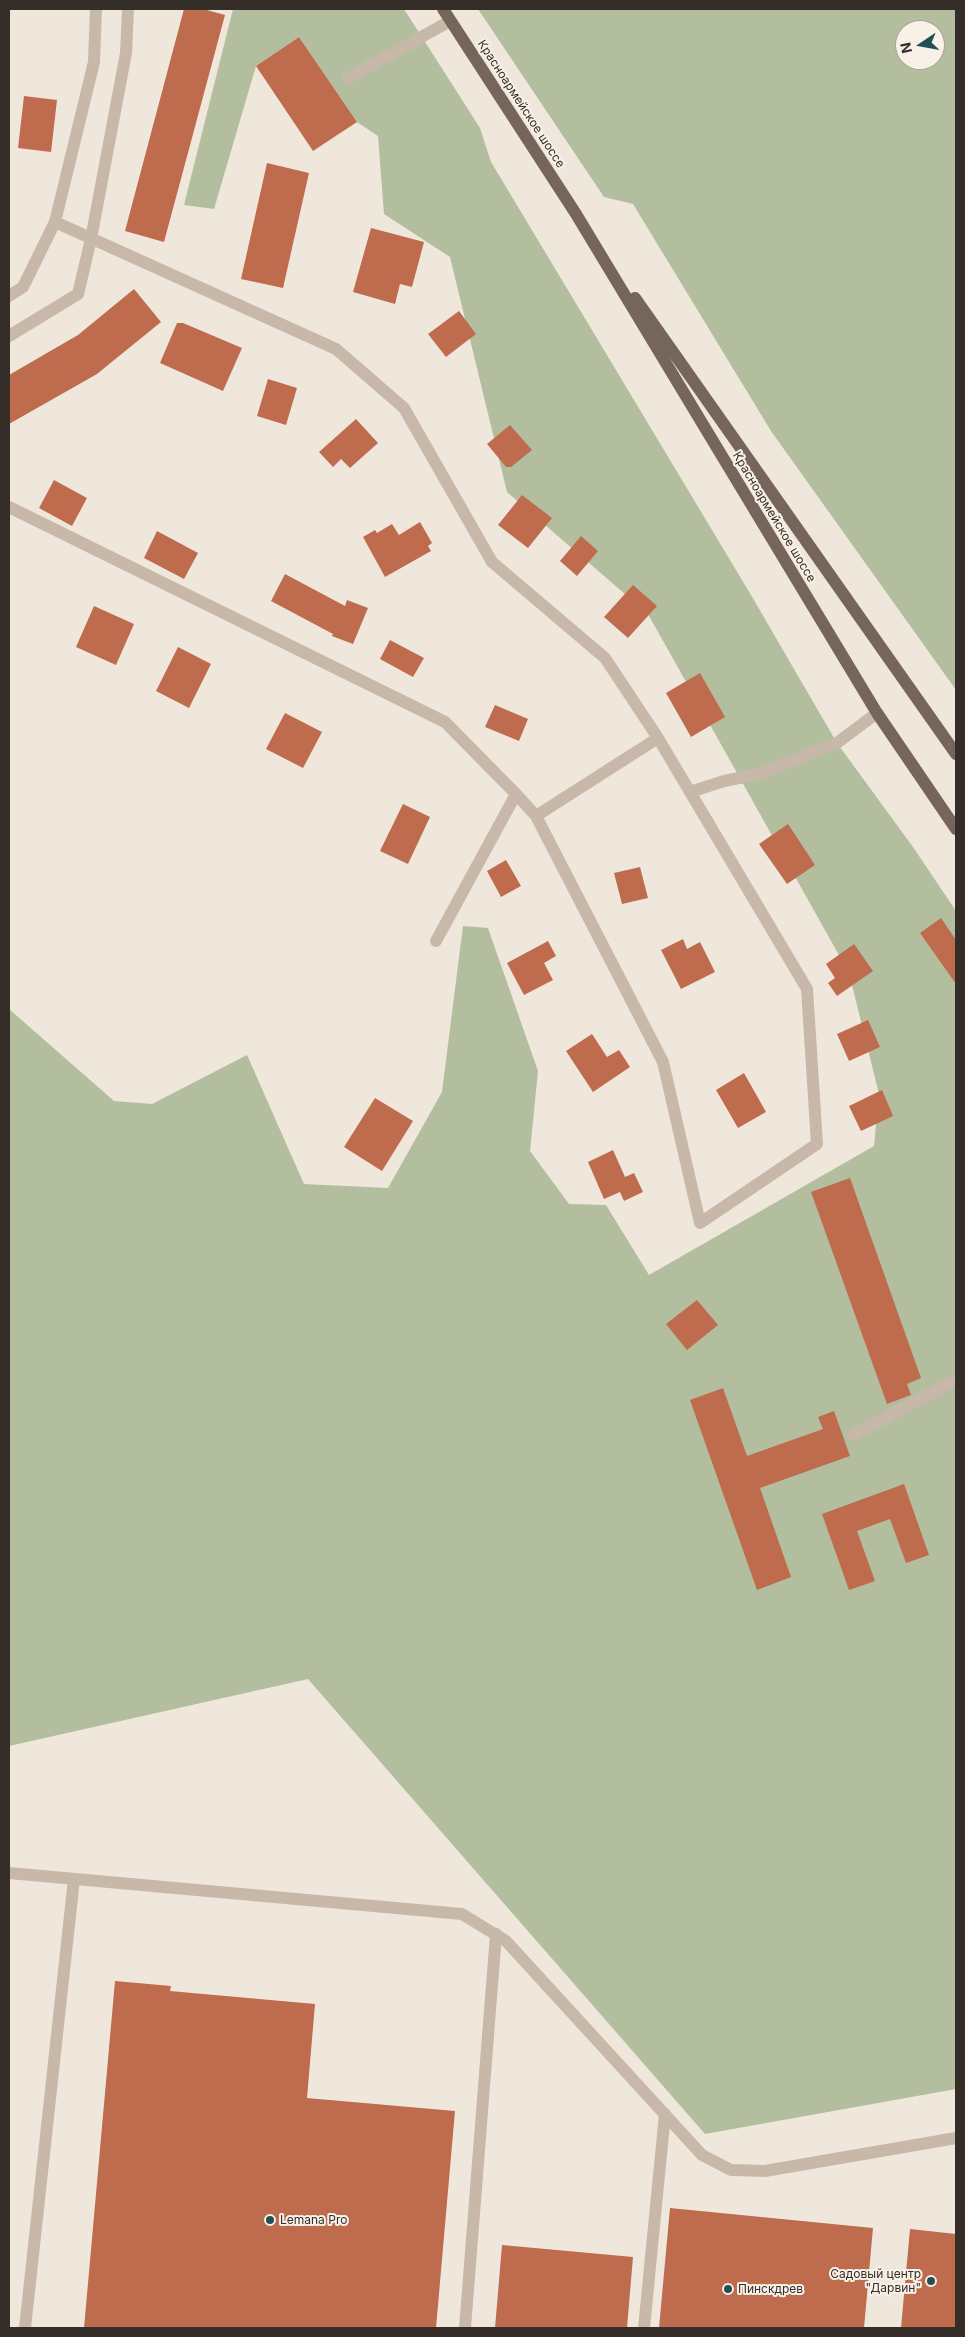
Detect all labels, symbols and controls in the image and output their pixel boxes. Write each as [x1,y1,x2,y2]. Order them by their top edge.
north arrow [895,20,945,70]
street label: Красноармейское шоссе [474,37,568,171]
text: N [896,41,915,55]
street label: Красноармейское шоссе [729,449,819,585]
place label: Lemana Pro [280,2213,347,2227]
marker: Lemana Pro [264,2214,276,2226]
place label: Садовый центр "Дарвин" [830,2267,921,2295]
marker: Садовый центр "Дарвин" [925,2275,937,2287]
place label: Пинскдрев [738,2282,803,2296]
marker: Пинскдрев [722,2283,734,2295]

